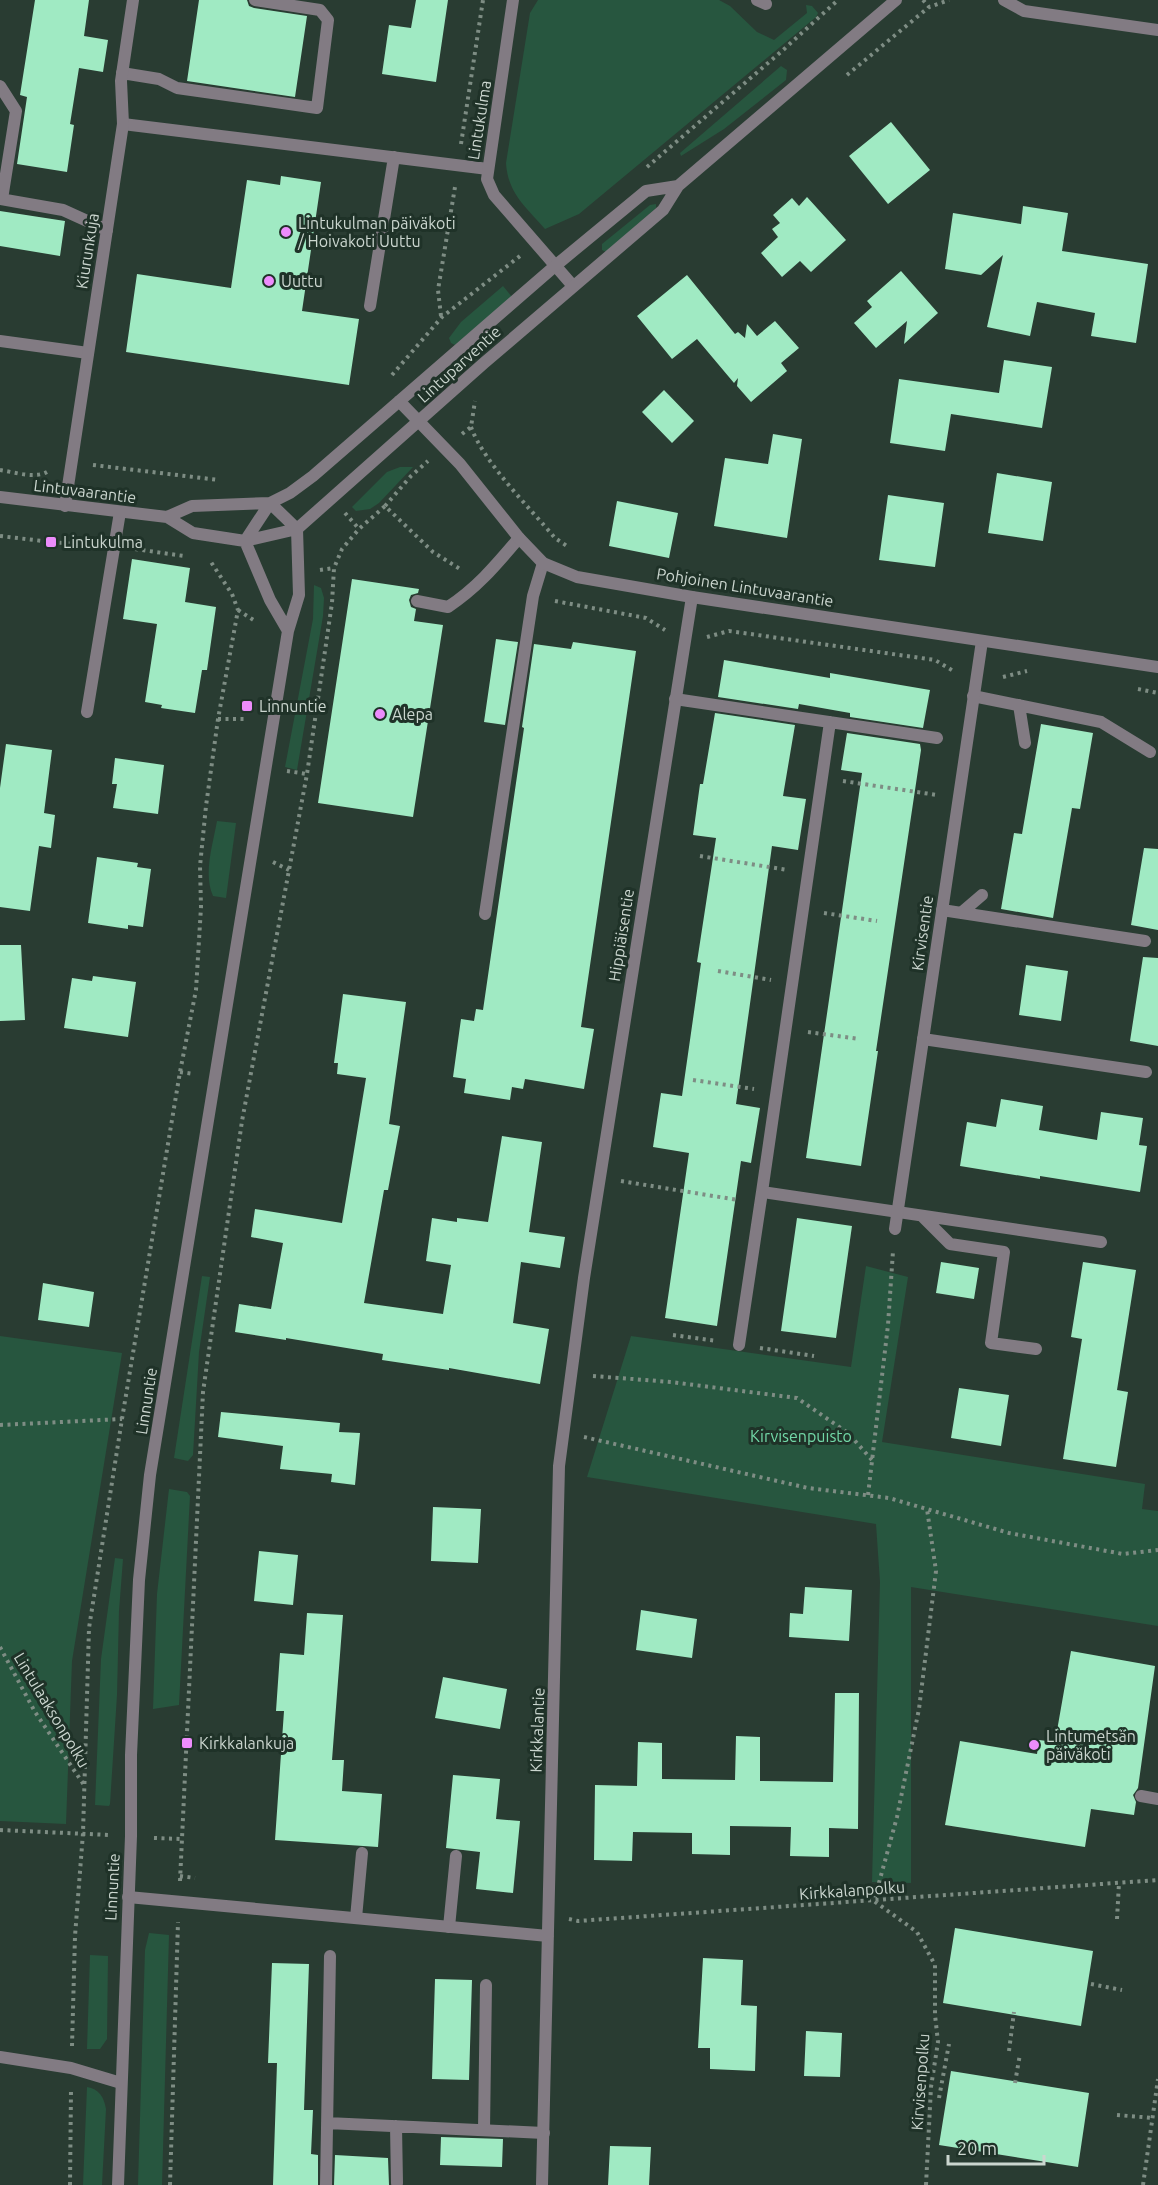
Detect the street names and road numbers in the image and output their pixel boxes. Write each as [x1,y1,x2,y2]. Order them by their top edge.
street label: Lintukulma [464,79,494,161]
street label: Kiurunkuja [72,212,102,290]
street label: Lintuparventie [414,322,504,406]
street label: Lintuvaarantie [33,476,137,506]
street label: Pohjoinen Lintuvaarantie [655,564,835,610]
street label: Hippiäisentie [605,887,637,983]
street label: Kirvisentie [908,894,936,972]
street label: Linnuntie [132,1366,160,1436]
street label: Lintulaaksonpolku [11,1649,93,1771]
street label: Kirkkalantie [527,1687,547,1773]
street label: Linnuntie [101,1853,123,1921]
street label: Kirkkalanpolku [798,1877,906,1903]
street label: Kirvisenpolku [908,2033,932,2131]

